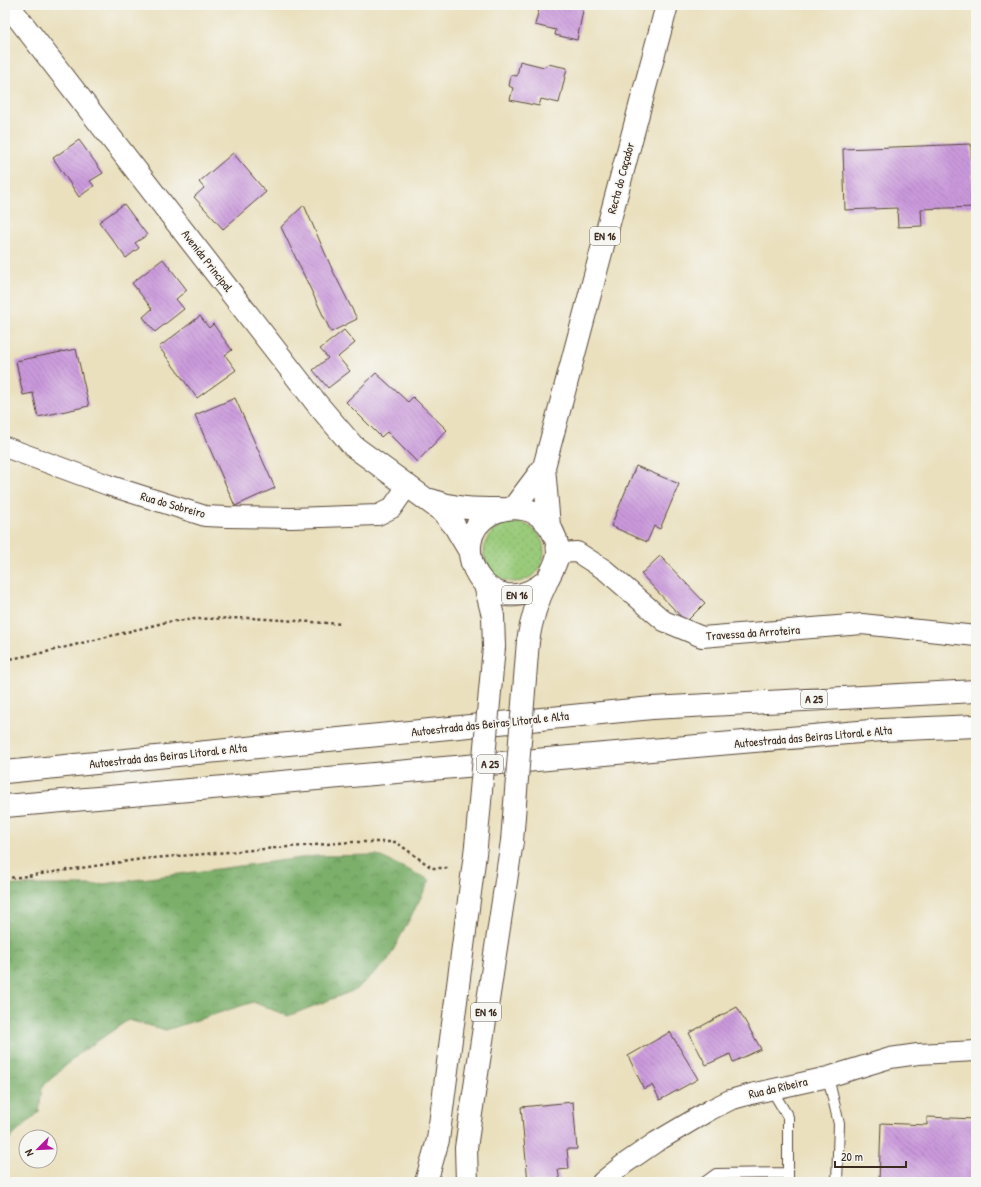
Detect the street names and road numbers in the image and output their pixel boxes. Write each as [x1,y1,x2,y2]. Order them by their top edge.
street label: Recta do Caçador [603,140,638,216]
street label: Avenida Principal [178,226,238,296]
road number: EN 16 [590,227,620,245]
street label: Rua do Sobreiro [139,487,208,522]
road number: EN 16 [502,586,532,604]
street label: Travessa da Arroteira [705,621,801,644]
road number: A 25 [801,690,827,708]
street label: Autoestrada das Beiras Litoral e Alta [410,707,570,740]
street label: Autoestrada das Beiras Litoral e Alta [733,721,893,752]
street label: Autoestrada das Beiras Litoral e Alta [88,739,248,772]
road number: A 25 [477,755,503,773]
road number: EN 16 [471,1003,501,1021]
street label: Rua da Ribeira [747,1072,809,1103]

